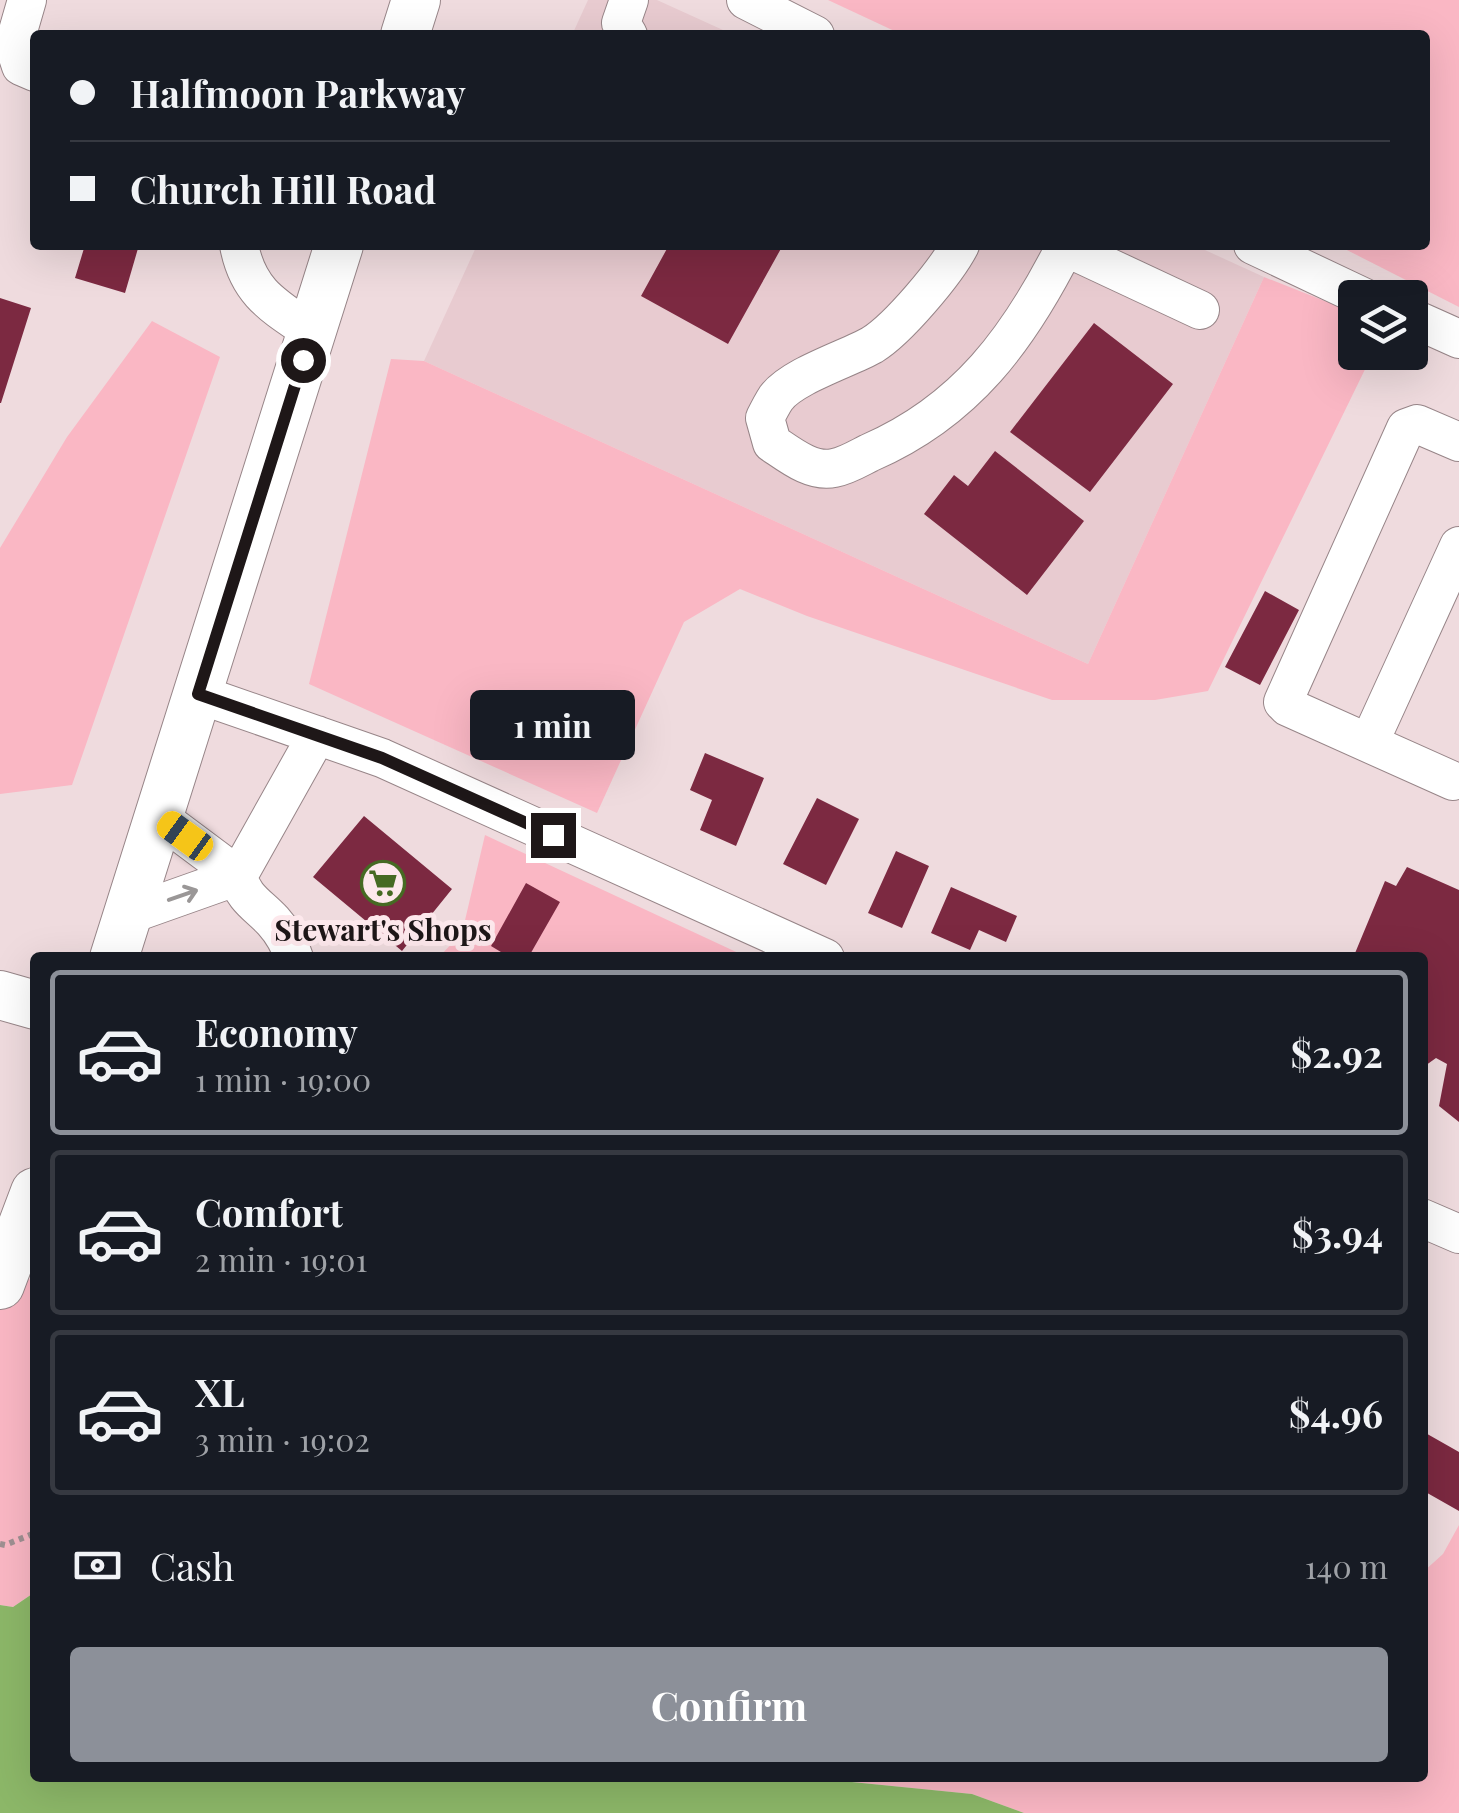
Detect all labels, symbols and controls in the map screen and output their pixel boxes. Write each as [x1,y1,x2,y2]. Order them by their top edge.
text: Halfmoon Parkway [130,67,466,118]
text: Church Hill Road [130,163,436,214]
map controls [1338,280,1428,370]
button: layers [1338,280,1428,370]
route start [281,338,326,383]
callout: 1 min [470,690,636,760]
text: 1 min [513,703,592,746]
car [152,806,218,866]
route end [531,813,576,858]
supermarket icon: Stewart's Shops [360,860,406,906]
one-way arrow [167,885,198,903]
place label: Stewart's Shops [274,909,492,949]
text: Economy [195,1006,358,1057]
icon: car [75,1008,165,1098]
text: $2.92 [1290,1027,1383,1078]
text: 1 min · 19:00 [195,1057,371,1100]
text: Comfort [195,1186,343,1237]
icon: car [75,1188,165,1278]
text: $3.94 [1292,1207,1383,1258]
text: 2 min · 19:01 [195,1237,367,1280]
text: XL [195,1366,244,1417]
icon: car [75,1368,165,1458]
text: $4.96 [1289,1387,1383,1438]
text: 3 min · 19:02 [195,1417,370,1460]
icon: cash [70,1538,125,1593]
text: Cash [150,1540,234,1591]
text: 140 m [1305,1544,1388,1587]
button: Confirm [70,1647,1388,1762]

